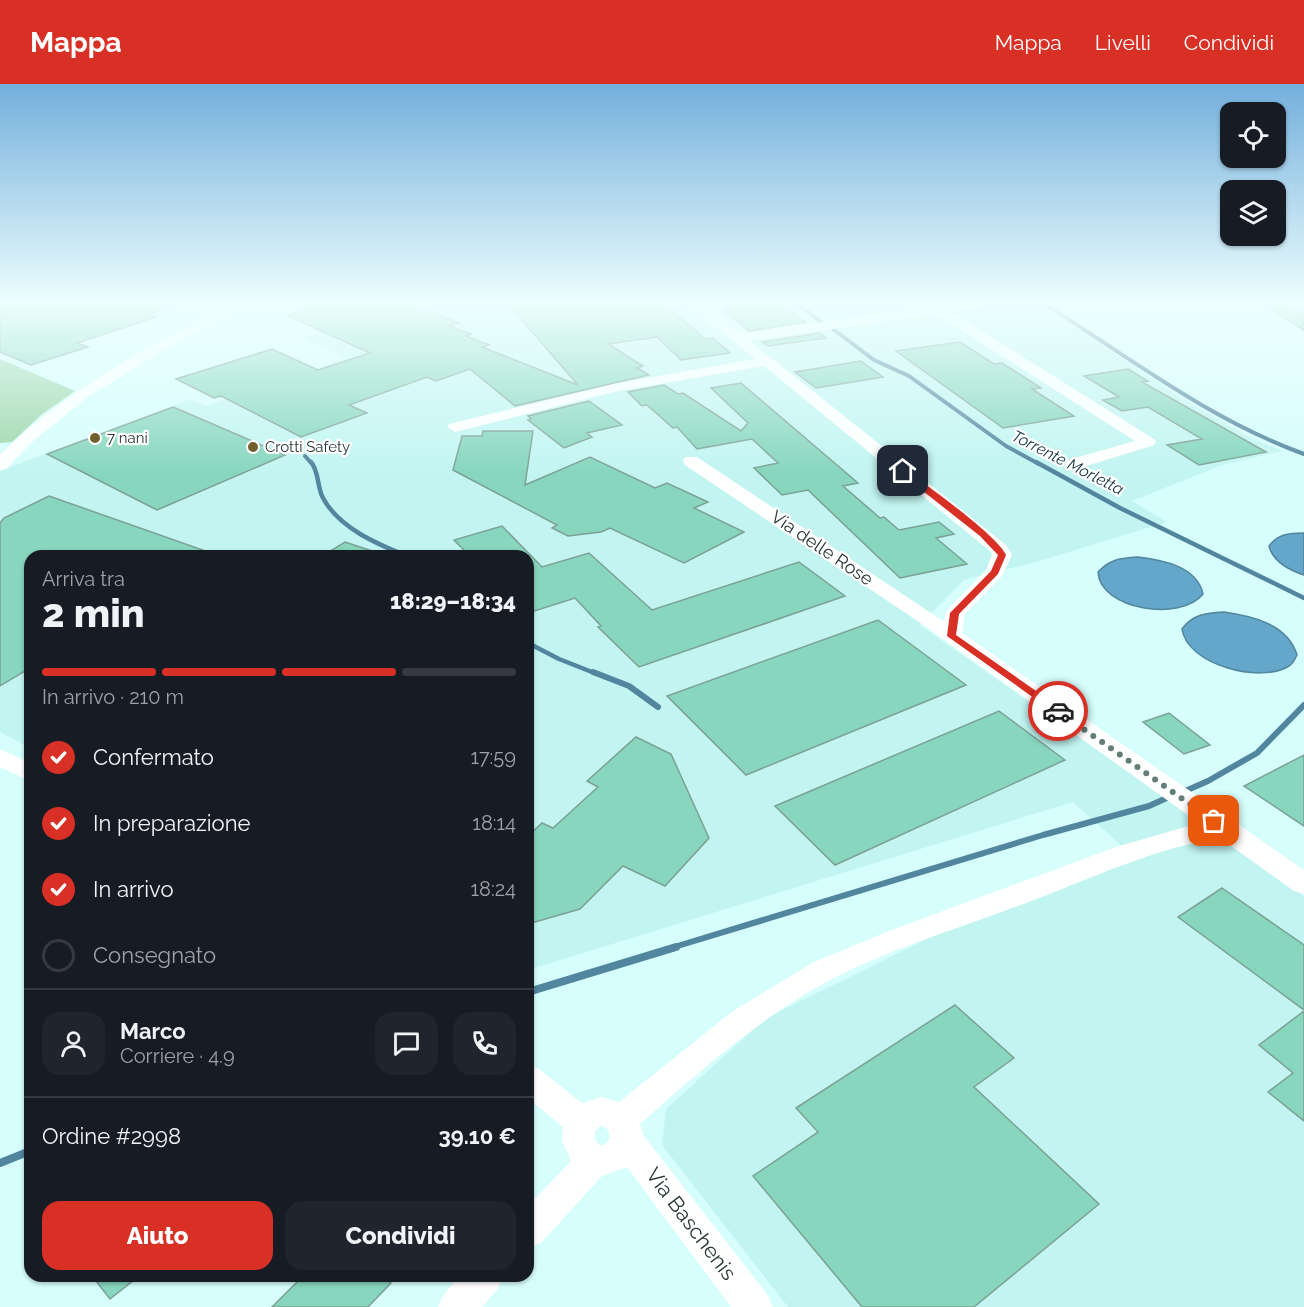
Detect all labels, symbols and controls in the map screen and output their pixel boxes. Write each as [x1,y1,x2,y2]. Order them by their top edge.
text: Mappa [30,26,122,59]
text: Mappa [995,30,1062,55]
text: Livelli [1095,30,1151,55]
text: Condividi [1184,30,1274,55]
map controls [1220,102,1286,246]
button: locate [1220,102,1286,168]
button: layers [1220,180,1286,246]
water label: Torrente Morletta [1009,426,1127,499]
place label: 7 nani [107,429,148,447]
marker: 7 nani [88,431,102,445]
place label: Crotti Safety [265,438,350,456]
marker: Crotti Safety [246,440,260,454]
pin [877,445,928,496]
icon: home [886,454,919,487]
street label: Via delle Rose [767,506,878,590]
text: Arriva tra [42,567,125,591]
text: 18:29–18:34 [390,588,516,614]
text: 2 min [42,590,145,636]
courier [1028,681,1088,741]
text: In arrivo · 210 m [42,685,184,709]
icon: car [1042,695,1075,728]
icon: check [42,741,75,774]
text: Confermato [93,744,214,770]
text: 17:59 [470,745,516,769]
pin [1188,795,1239,846]
icon: bag [1197,804,1230,837]
icon: check [42,807,75,840]
text: In preparazione [93,810,250,836]
text: 18:14 [472,811,516,835]
icon: check [42,873,75,906]
text: In arrivo [93,876,174,902]
text: 18:24 [470,877,516,901]
text: Consegnato [93,942,216,968]
button: person [42,1012,105,1075]
button: chat [375,1012,438,1075]
button: phone [453,1012,516,1075]
text: Marco [120,1018,186,1044]
text: Corriere · 4.9 [120,1044,235,1068]
text: Ordine #2998 [42,1123,181,1149]
text: 39.10 € [439,1123,516,1149]
street label: Via Baschenis [641,1163,742,1285]
button: Aiuto [42,1201,273,1270]
button: Condividi [285,1201,516,1270]

